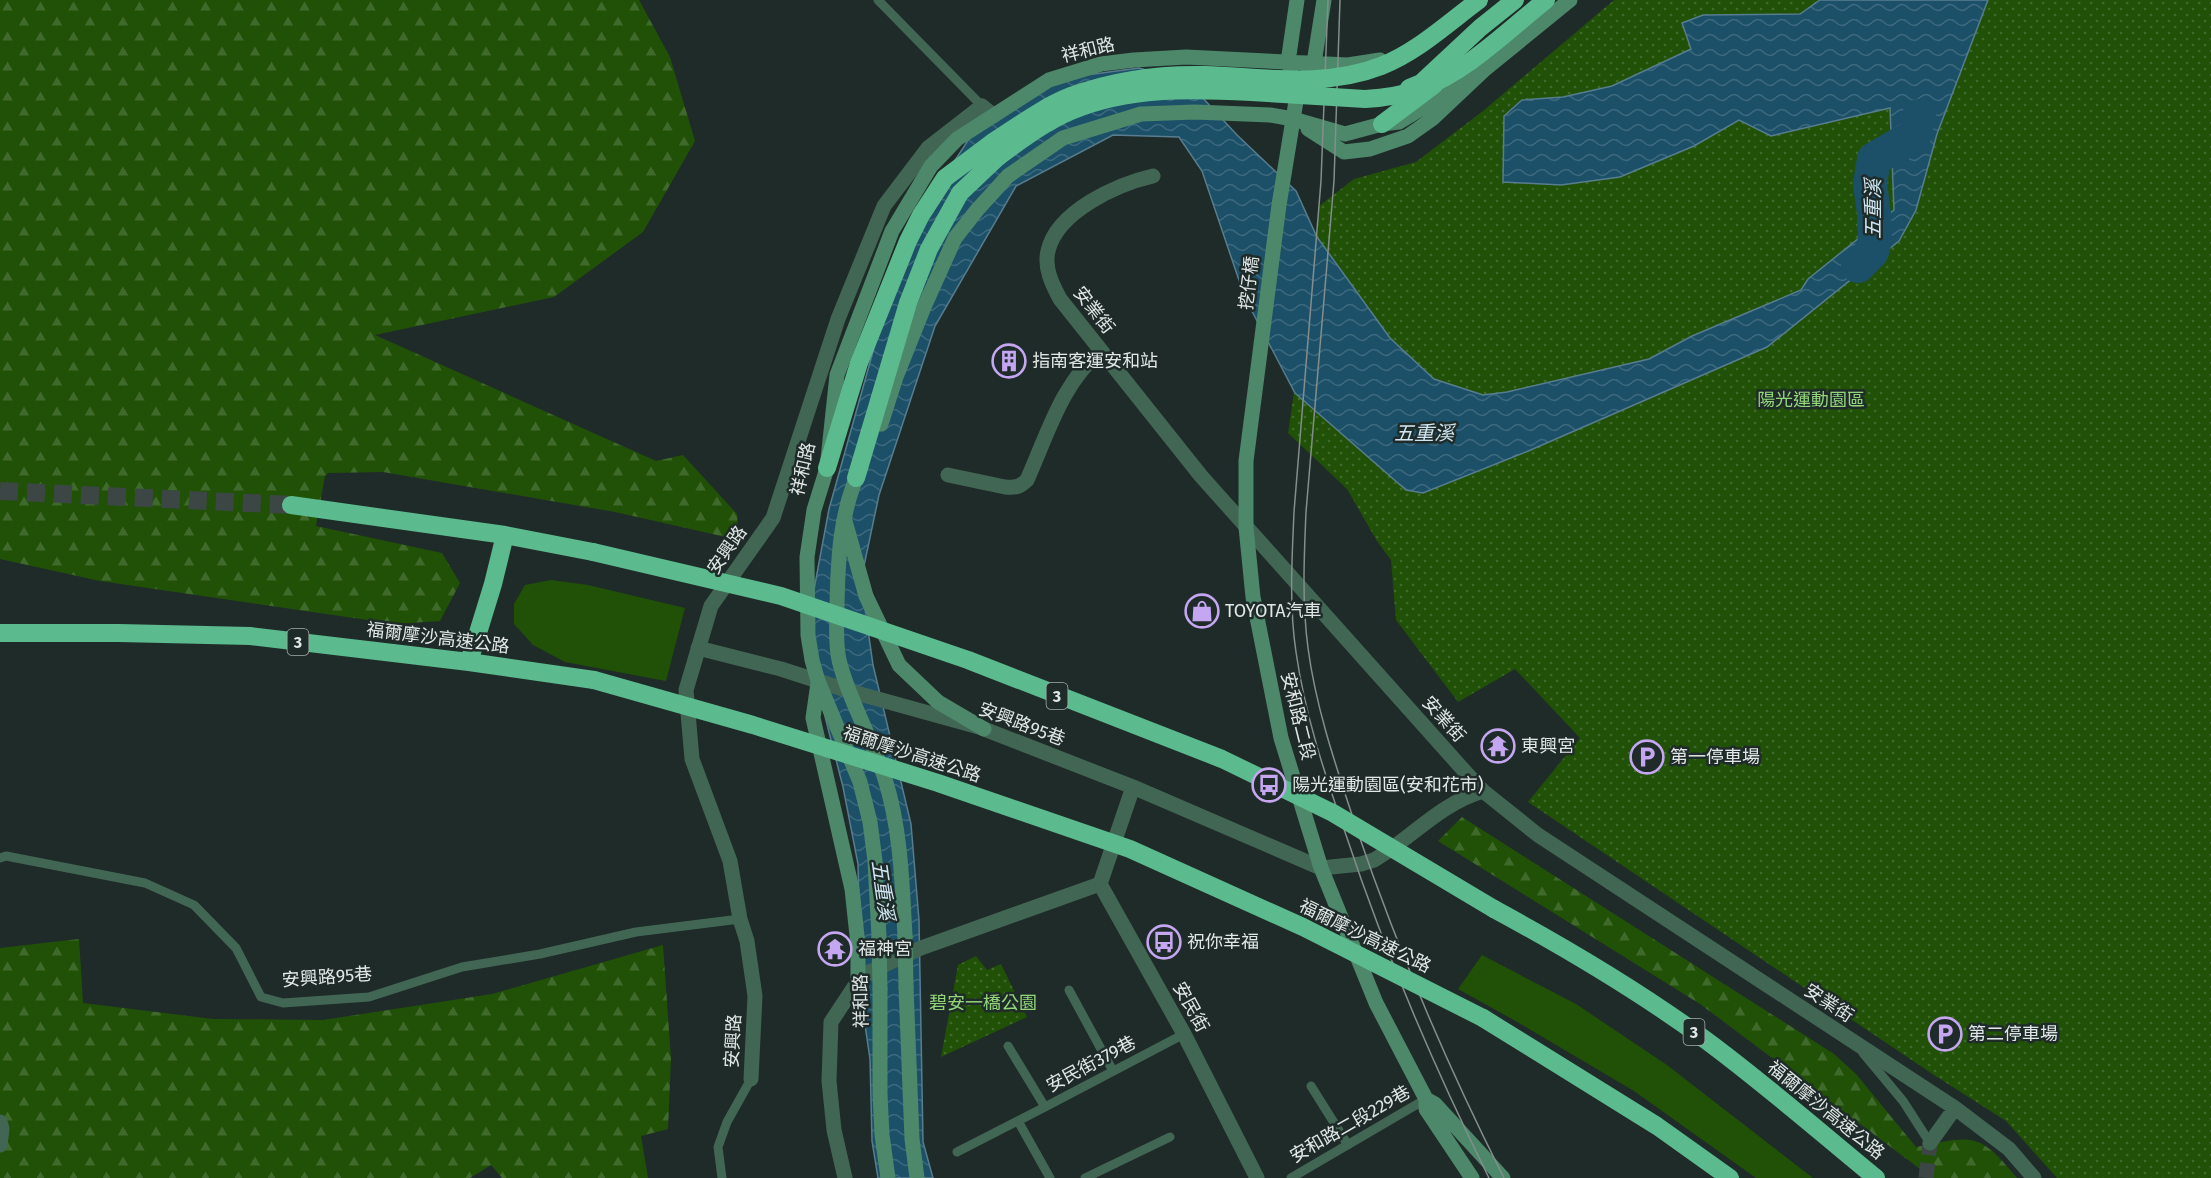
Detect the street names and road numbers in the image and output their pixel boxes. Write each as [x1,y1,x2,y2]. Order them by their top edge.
street label: 祥和路 [1059,33,1117,67]
street label: 挖仔橋 [1235,255,1263,311]
street label: 安業街 [1069,282,1119,338]
street label: 祥和路 [786,440,820,498]
street label: 安興路 [703,522,751,578]
street label: 福爾摩沙高速公路 [365,618,511,658]
road number: 3 [288,629,308,655]
street label: 安和路二段 [1276,670,1320,762]
road number: 3 [1046,683,1068,709]
street label: 安業街 [1418,692,1470,746]
street label: 安興路95巷 [976,698,1068,750]
street label: 福爾摩沙高速公路 [840,721,984,787]
street label: 福爾摩沙高速公路 [1295,895,1435,977]
street label: 安興路95巷 [281,963,373,991]
street label: 祥和路 [850,974,872,1028]
street label: 安民街 [1168,978,1214,1036]
street label: 安業街 [1800,979,1858,1027]
street label: 安興路 [721,1013,745,1069]
road number: 3 [1684,1019,1704,1045]
street label: 安民街379巷 [1043,1031,1139,1097]
street label: 福爾摩沙高速公路 [1763,1056,1889,1164]
street label: 安和路二段229巷 [1286,1081,1414,1167]

